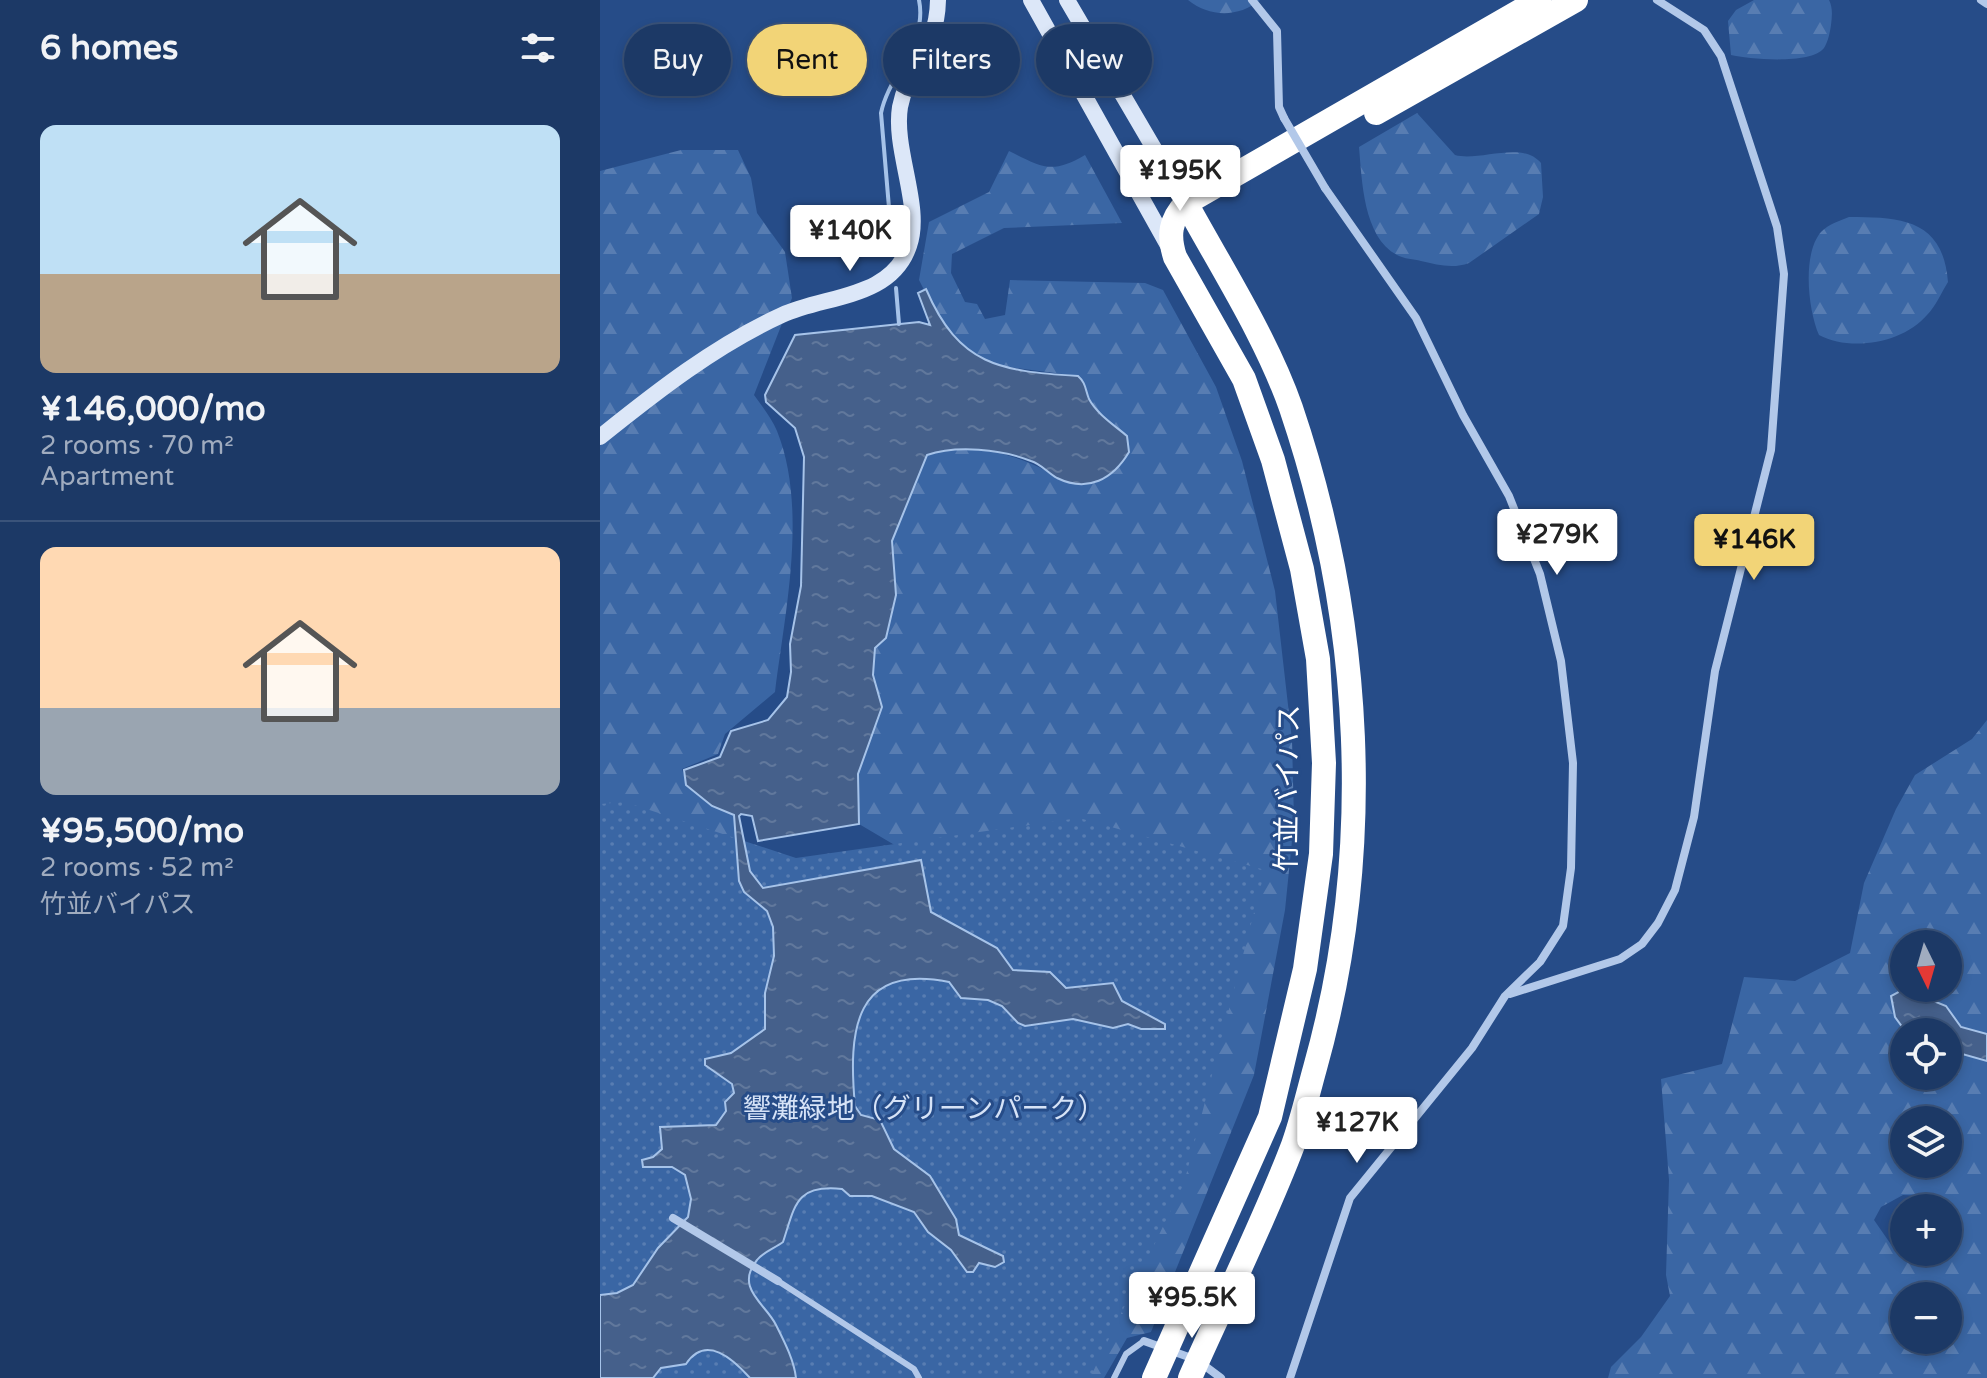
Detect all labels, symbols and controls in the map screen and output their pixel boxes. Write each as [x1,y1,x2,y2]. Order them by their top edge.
chip: Buy [624,24,731,96]
chip: Rent [747,24,867,96]
chip: Filters [883,24,1020,96]
chip: New [1036,24,1152,96]
icon: filters [516,26,560,70]
text: 6 homes [40,28,178,69]
pin: ¥195K [1124,145,1236,213]
text: ¥195K [1138,155,1222,186]
icon: home [228,177,372,321]
pin: ¥140K [794,205,906,273]
text: ¥140K [808,215,892,246]
text: ¥146,000/mo [40,389,266,430]
text: 2 rooms · 70 m² [40,430,234,461]
text: Apartment [40,461,174,492]
pin: ¥279K [1501,509,1613,577]
pin: ¥146K [1698,514,1810,582]
text: ¥279K [1515,519,1599,550]
text: ¥146K [1712,524,1796,555]
icon: home [228,599,372,743]
street label: 竹並バイパス [1270,704,1306,872]
text: ¥95,500/mo [40,811,244,852]
text: 2 rooms · 52 m² [40,852,234,883]
text: 竹並バイパス [40,889,195,920]
north arrow [1890,930,1962,1002]
map controls [1890,930,1962,1354]
button: locate [1890,1018,1962,1090]
park label: 響灘緑地（グリーンパーク） [743,1092,1105,1126]
pin: ¥127K [1301,1097,1413,1165]
button: layers [1890,1106,1962,1178]
text: ¥127K [1315,1107,1399,1138]
button: + [1890,1194,1962,1266]
pin: ¥95.5K [1127,1272,1257,1340]
text: ¥95.5K [1147,1282,1237,1313]
button: − [1890,1282,1962,1354]

